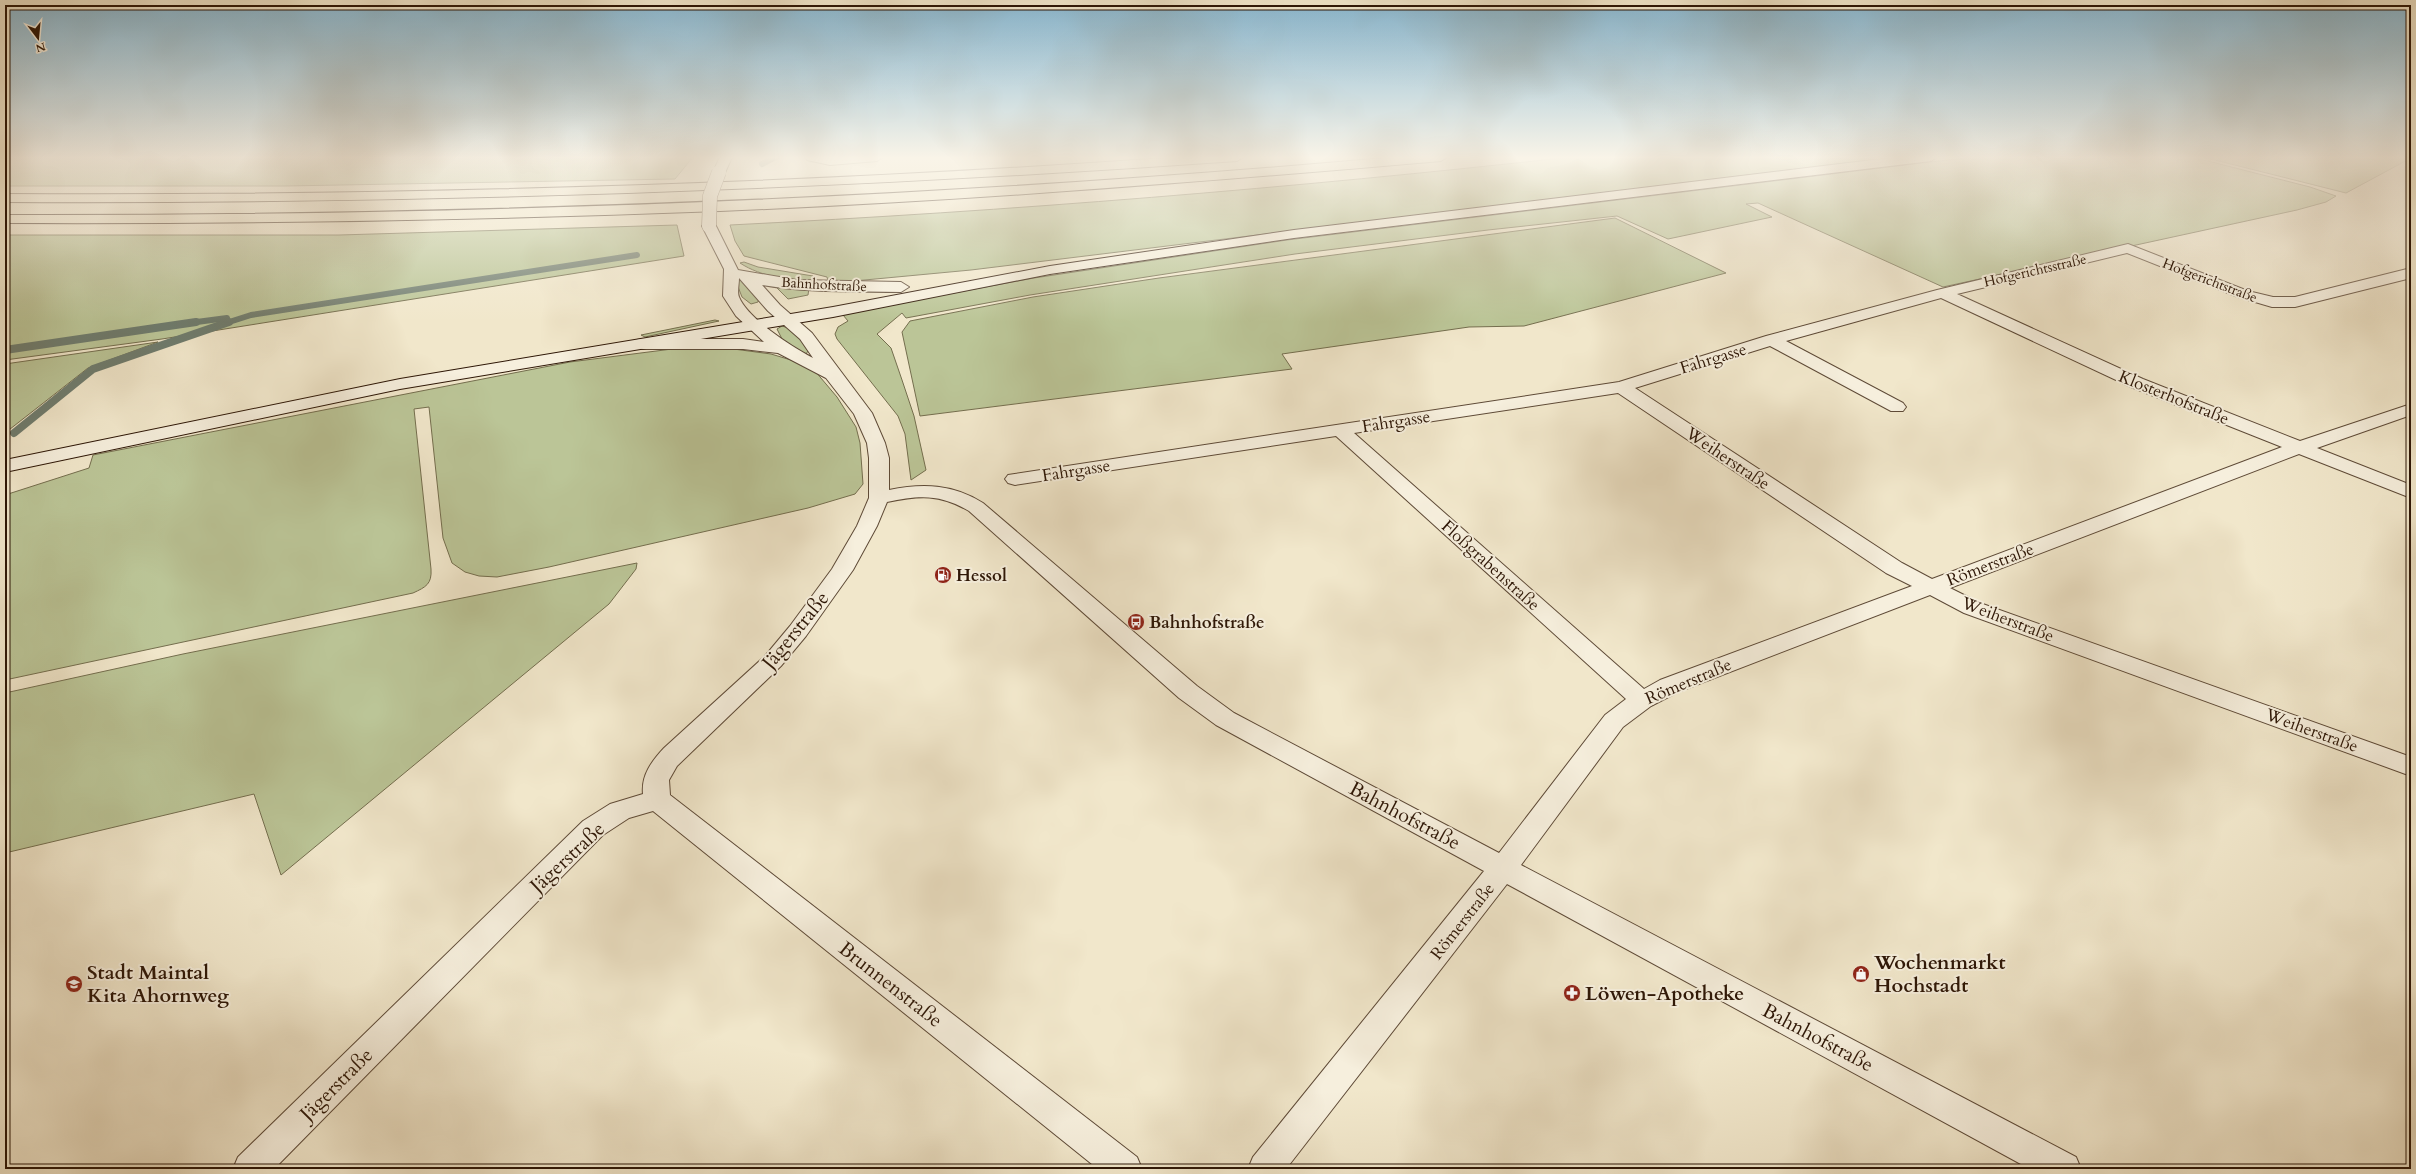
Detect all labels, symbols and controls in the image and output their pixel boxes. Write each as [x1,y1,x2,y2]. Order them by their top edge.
north arrow [18,18,58,58]
text: N [34,39,47,56]
street label: Hofgerichtsstraße [1982,249,2088,292]
street label: Hofgerichtstraße [2160,254,2260,307]
street label: Bahnhofstraße [781,273,867,296]
street label: Fahrgasse [1677,337,1749,379]
street label: Klosterhofstraße [2115,365,2232,430]
street label: Fahrgasse [1360,405,1432,438]
street label: Weiherstraße [1680,421,1774,495]
street label: Fahrgasse [1040,454,1112,487]
street label: Floßgrabenstraße [1436,515,1545,616]
street label: Römerstraße [1943,537,2037,592]
place label: Hessol [956,564,1007,587]
fuel station icon: Hessol [933,565,953,585]
street label: Jägerstraße [754,586,835,677]
street label: Weiherstraße [1957,591,2057,648]
place label: Bahnhofstraße [1149,611,1264,634]
bus stop icon: Bahnhofstraße [1126,612,1146,632]
street label: Römerstraße [1641,653,1735,710]
street label: Weiherstraße [2261,703,2361,758]
street label: Bahnhofstraße [1344,775,1465,856]
street label: Jägerstraße [522,816,611,901]
street label: Römerstraße [1425,878,1500,965]
street label: Brunnenstraße [833,935,948,1034]
place label: Wochenmarkt Hochstadt [1873,949,2006,999]
place label: Stadt Maintal Kita Ahornweg [87,959,229,1009]
shop icon: Wochenmarkt Hochstadt [1851,964,1871,984]
school or university icon: Stadt Maintal Kita Ahornweg [64,974,84,994]
place label: Löwen-Apotheke [1585,980,1744,1007]
pharmacy icon: Löwen-Apotheke [1562,983,1582,1003]
street label: Bahnhofstraße [1757,997,1878,1078]
street label: Jägerstraße [292,1042,379,1129]

